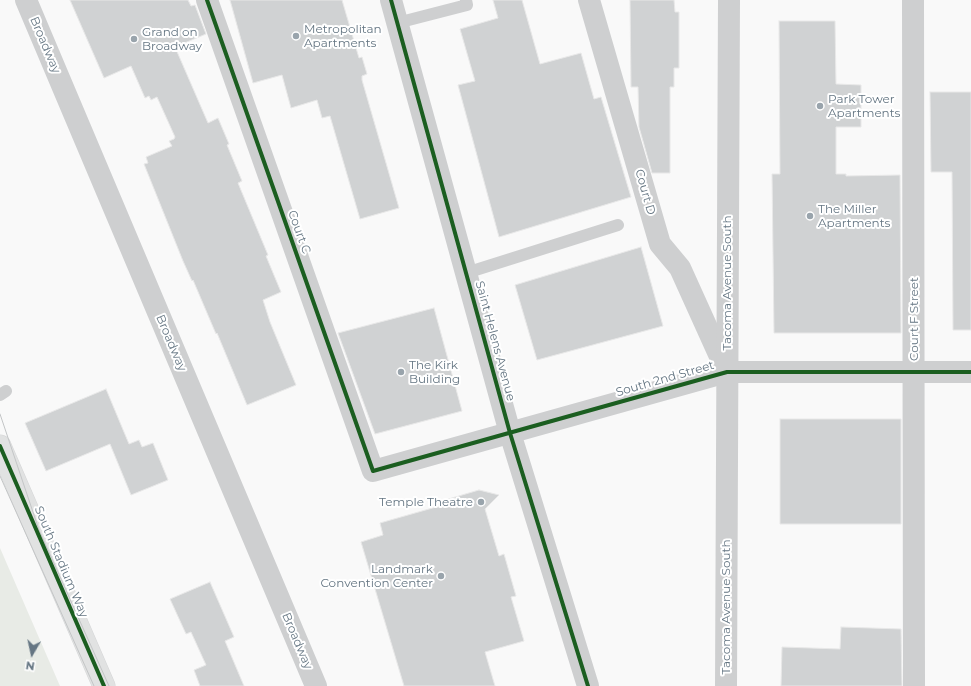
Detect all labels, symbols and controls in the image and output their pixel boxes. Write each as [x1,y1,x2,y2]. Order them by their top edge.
street label: Broadway [27,15,63,75]
place label: Metropolitan Apartments [304,22,382,50]
place label: Grand on Broadway [142,25,202,53]
marker: Metropolitan Apartments [291,31,301,41]
marker: Grand on Broadway [129,34,139,44]
place label: Park Tower Apartments [828,92,900,120]
marker: Park Tower Apartments [815,101,825,111]
street label: Court D [632,168,658,216]
place label: The Miller Apartments [818,202,890,230]
street label: Court C [284,208,314,256]
marker: The Miller Apartments [805,211,815,221]
street label: Tacoma Avenue South [720,215,734,351]
street label: Court F Street [907,277,921,361]
street label: Saint Helens Avenue [472,279,518,403]
street label: Broadway [153,313,189,373]
place label: The Kirk Building [409,358,460,386]
street label: South 2nd Street [614,358,716,400]
marker: The Kirk Building [396,367,406,377]
place label: Temple Theatre [379,495,473,509]
marker: Temple Theatre [476,497,486,507]
street label: South Stadium Way [31,504,91,620]
street label: Tacoma Avenue South [719,539,733,675]
place label: Landmark Convention Center [320,562,433,590]
marker: Landmark Convention Center [436,571,446,581]
street label: Broadway [279,611,315,671]
north arrow [12,634,52,674]
text: N [25,658,36,673]

